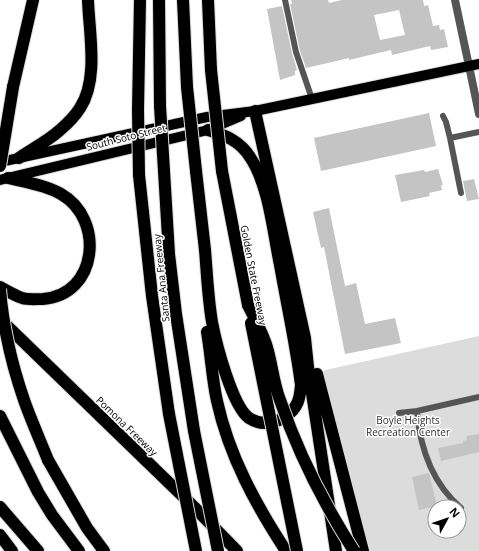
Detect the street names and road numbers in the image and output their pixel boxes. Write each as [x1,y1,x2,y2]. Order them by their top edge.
street label: South Soto Street [85,120,168,154]
street label: Golden State Freeway [237,224,271,327]
street label: Santa Ana Freeway [149,232,173,323]
street label: Pomona Freeway [93,393,161,460]

